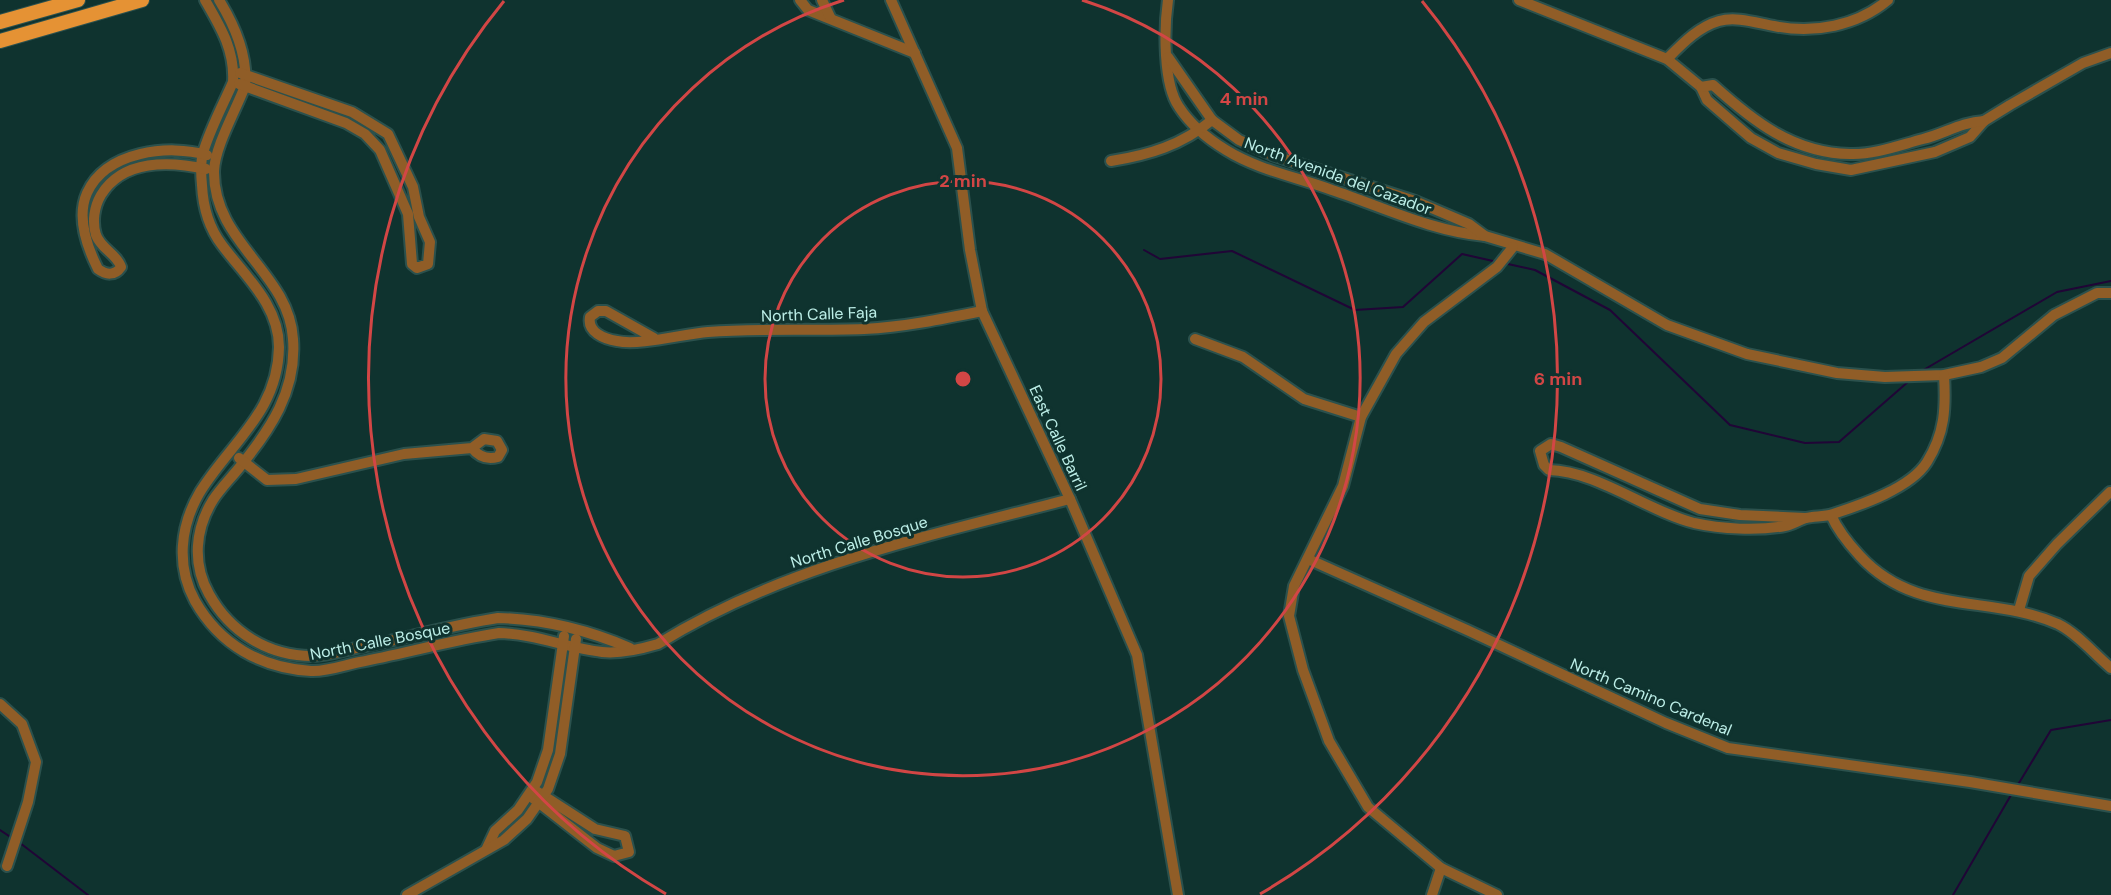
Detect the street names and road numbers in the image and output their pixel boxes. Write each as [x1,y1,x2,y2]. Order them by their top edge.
street label: North Avenida del Cazador [1242,132,1435,220]
street label: North Calle Faja [761,301,877,327]
street label: East Calle Barril [1024,382,1092,494]
street label: North Calle Bosque [788,511,930,573]
street label: North Calle Bosque [308,617,452,665]
street label: North Camino Cardenal [1567,653,1735,741]

